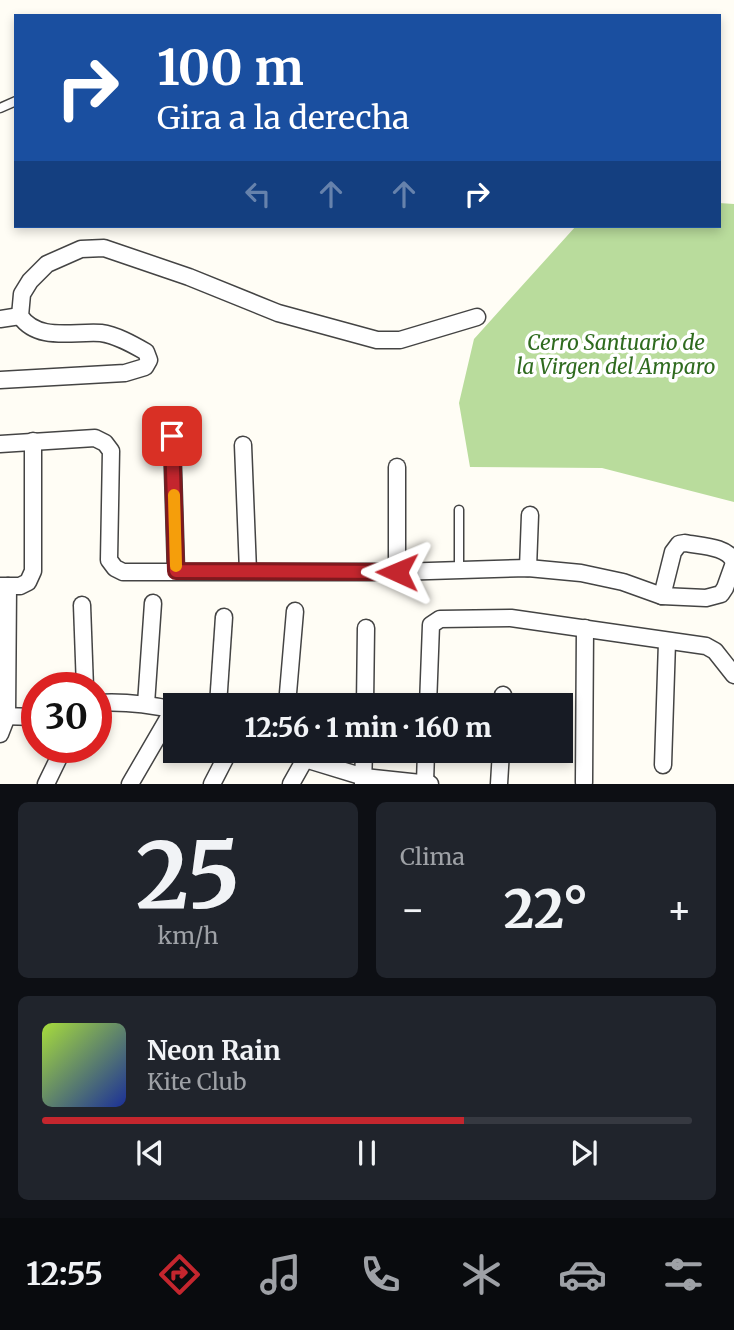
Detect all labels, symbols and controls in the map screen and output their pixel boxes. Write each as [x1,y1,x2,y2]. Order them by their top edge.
text: 100 m [157,37,304,98]
icon: right [42,42,133,133]
text: Gira a la derecha [157,98,410,138]
icon: left [239,175,277,213]
icon: ahead [312,175,350,213]
icon: ahead [385,175,423,213]
icon: right [458,175,496,213]
park label: Cerro Santuario de la Virgen del Amparo [516,329,716,380]
pin [142,406,202,466]
icon: arrive [153,417,191,455]
position arrow [360,535,434,609]
speed limit sign: 30 [21,672,112,763]
text: 12:56 · 1 min · 160 m [244,711,492,744]
text: 25 [136,818,240,933]
text: Clima [400,842,465,871]
text: 22° [504,877,588,942]
text: − [400,886,425,933]
text: + [667,886,692,933]
text: km/h [158,921,218,950]
text: Neon Rain [147,1034,281,1067]
text: Kite Club [147,1067,246,1096]
icon: previous [131,1134,169,1172]
icon: pause [348,1134,386,1172]
icon: next [565,1134,603,1172]
icon: directions [155,1250,204,1299]
icon: music [256,1250,305,1299]
icon: phone [356,1250,405,1299]
icon: climate [457,1250,506,1299]
icon: car [558,1250,607,1299]
icon: filters [659,1250,708,1299]
text: 12:55 [26,1254,103,1294]

